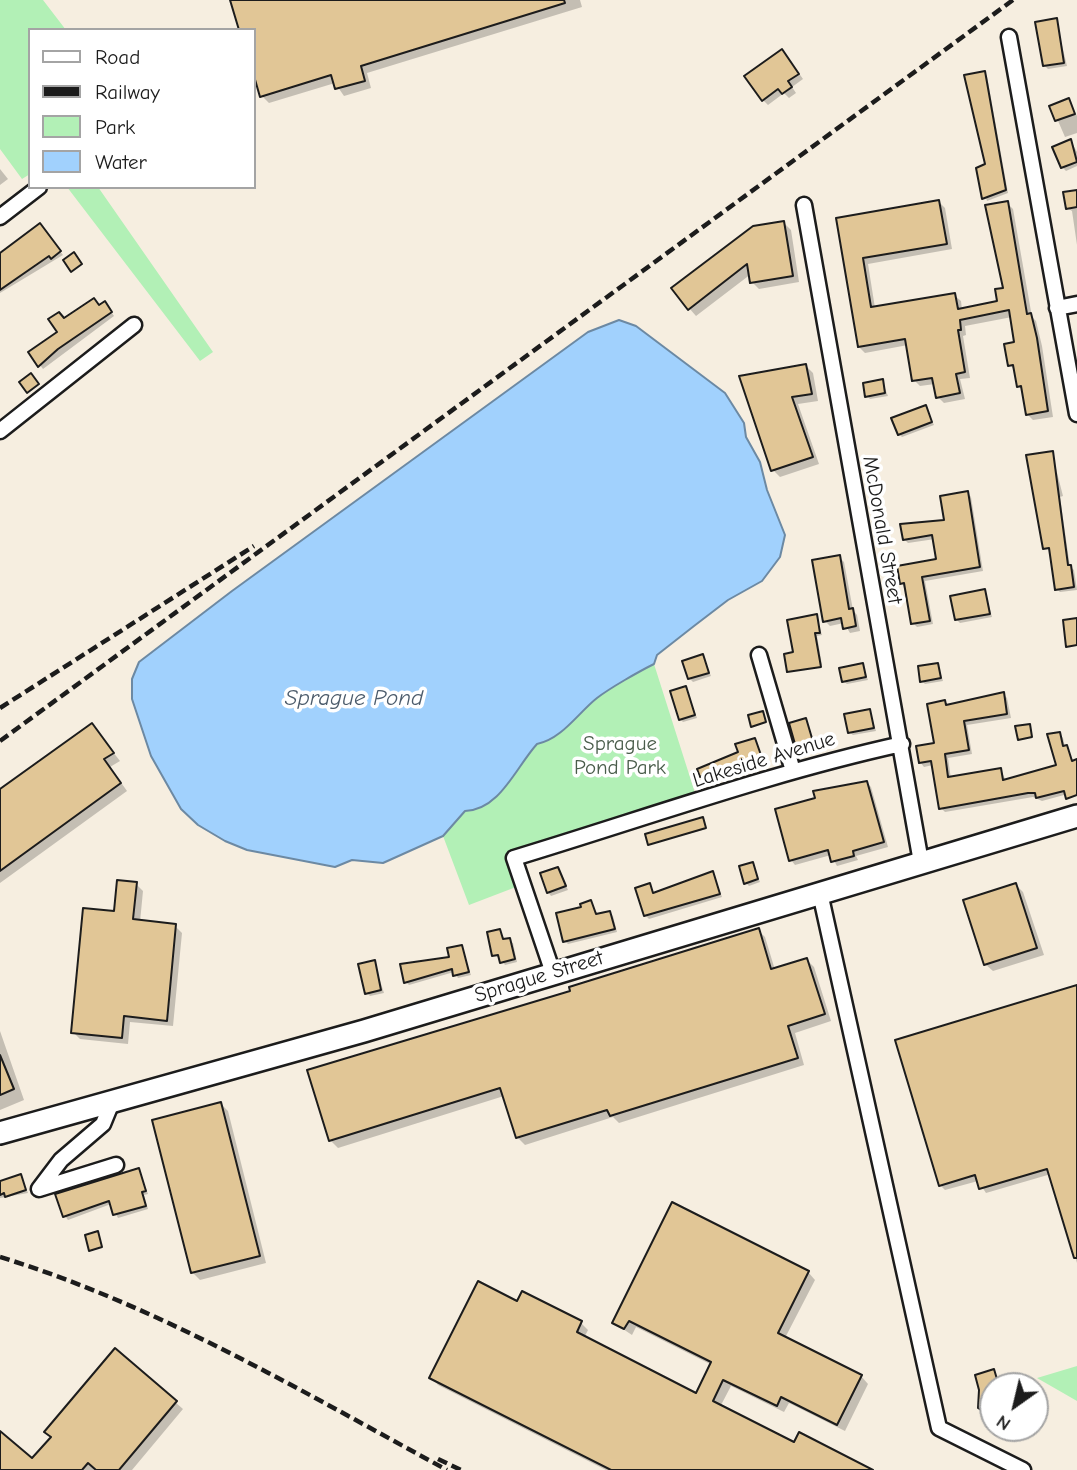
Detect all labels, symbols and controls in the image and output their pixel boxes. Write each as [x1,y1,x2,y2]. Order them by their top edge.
legend [28,28,256,189]
text: Road [95,45,140,69]
text: Railway [95,80,160,104]
text: Park [95,115,135,139]
text: Water [95,150,147,174]
street label: McDonald Street [857,454,907,606]
water label: Sprague Pond [285,684,423,712]
street label: Lakeside Avenue [690,726,838,794]
park label: Sprague Pond Park [574,731,666,781]
street label: Sprague Street [471,945,607,1009]
north arrow [979,1372,1049,1442]
text: N [992,1410,1015,1435]

